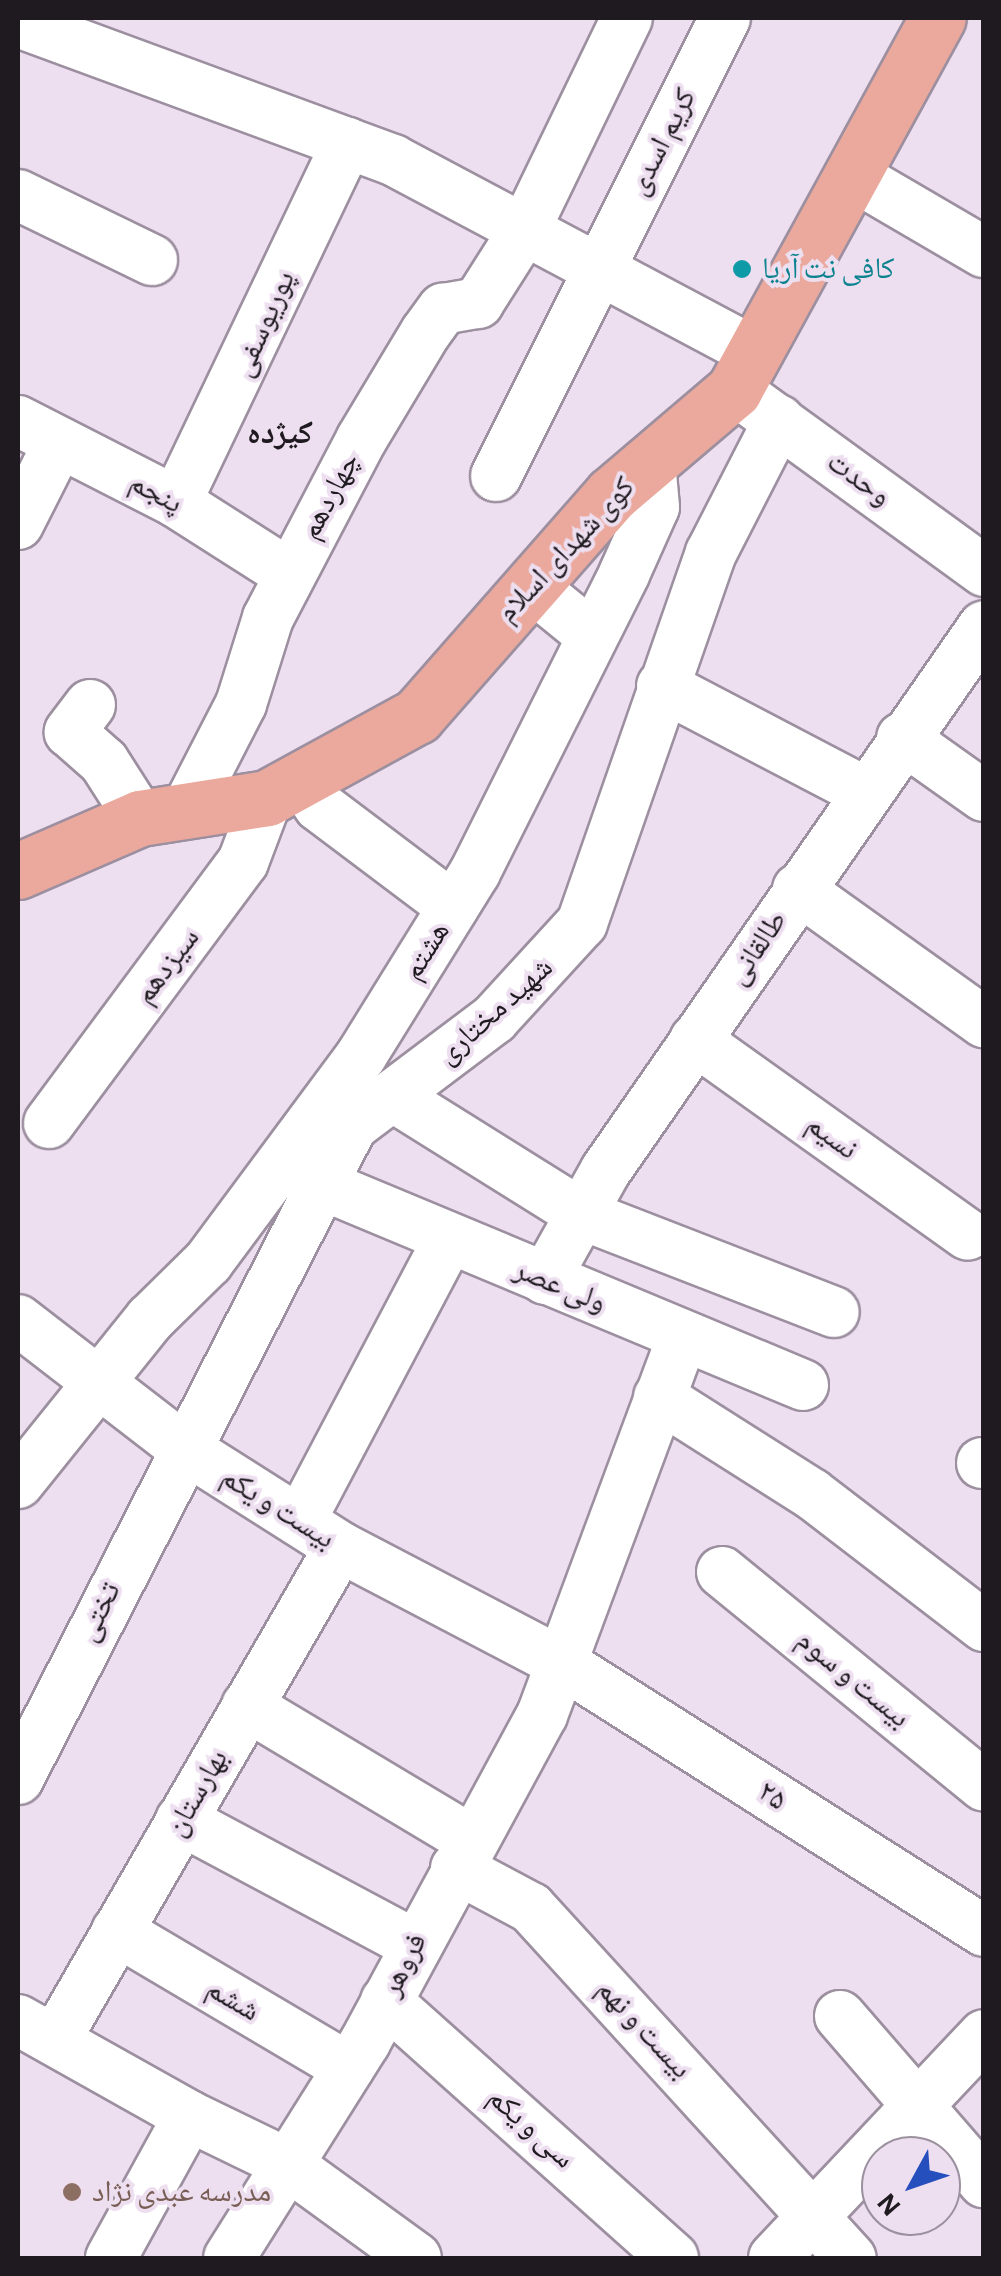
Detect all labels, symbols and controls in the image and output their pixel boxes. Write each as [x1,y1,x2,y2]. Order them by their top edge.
street label: کریم اسدی [620,82,704,202]
place label: کافی نت آریا [762,251,895,287]
marker: کافی نت آریا [731,258,753,280]
street label: پوریوسفی [225,265,303,383]
district label: کیژده [247,414,313,452]
street label: وحدت [820,444,898,514]
street label: چهاردهم [292,446,368,546]
street label: پنجم [123,464,189,522]
street label: کوی شهدای اسلام [489,470,643,630]
street label: طالقانی [719,904,795,992]
street label: هشتم [394,915,458,987]
street label: سیزدهم [127,921,207,1011]
street label: شهید مختاری [430,950,560,1072]
street label: نسیم [799,1106,865,1168]
street label: ولی عصر [508,1251,612,1321]
street label: بیست و یکم [214,1459,342,1557]
street label: تختی [69,1576,129,1648]
street label: بیست و سوم [789,1622,917,1736]
street label: بهارستان [158,1743,236,1843]
street label: ۲۵ [751,1774,793,1818]
street label: فروهر [373,1927,435,2003]
street label: ششم [200,1971,266,2029]
street label: بیست و نهم [589,1972,699,2086]
street label: سی و یکم [480,2080,582,2176]
north arrow [861,2136,961,2236]
place label: مدرسه عبدی نژاد [92,2174,271,2210]
marker: مدرسه عبدی نژاد [61,2181,83,2203]
text: N [873,2188,907,2220]

